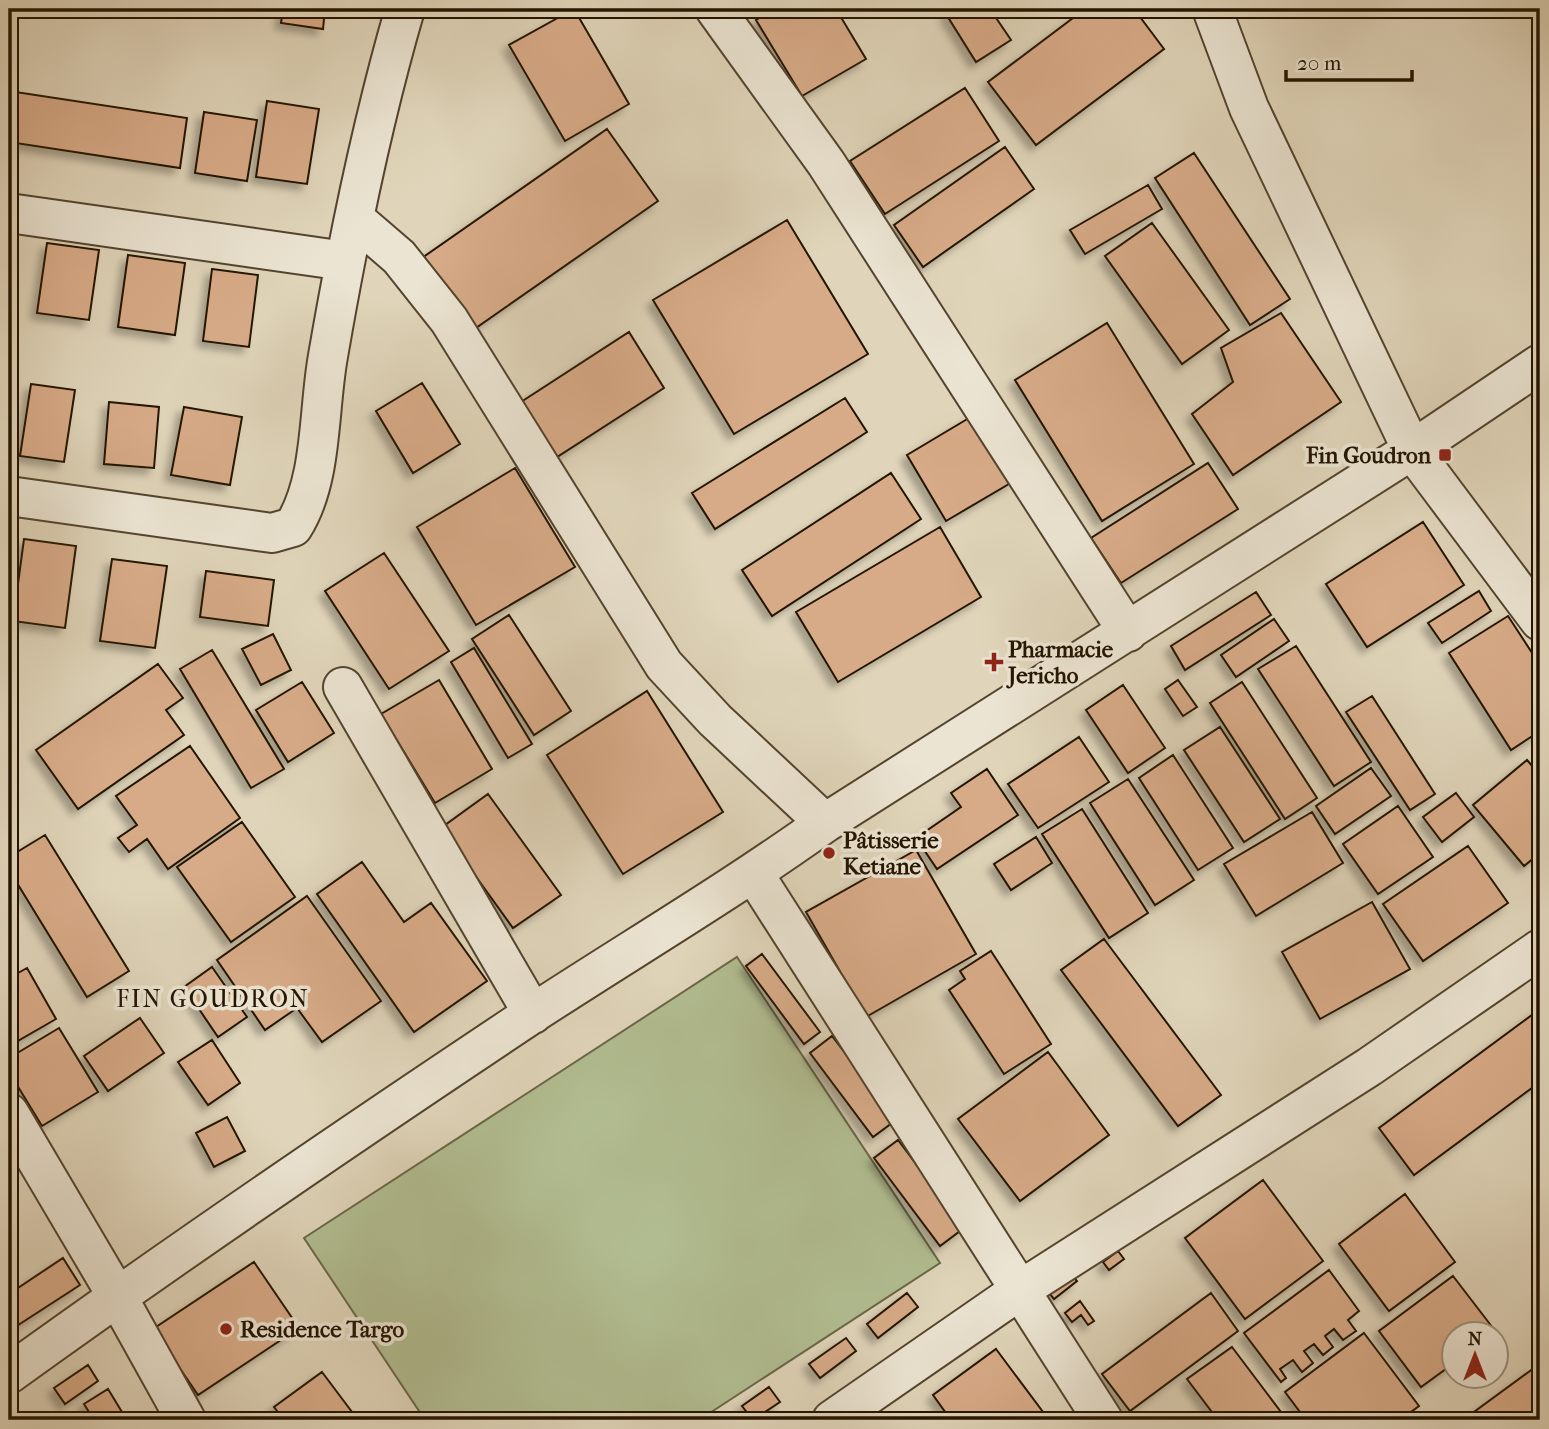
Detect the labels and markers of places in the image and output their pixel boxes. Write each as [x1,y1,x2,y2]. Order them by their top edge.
place label: Fin Goudron [1305,442,1432,469]
marker: Fin Goudron [1437,447,1453,463]
place label: Pharmacie Jericho [1006,636,1114,689]
marker: Pharmacie Jericho [986,654,1002,670]
place label: Pâtisserie Ketiane [843,827,939,880]
marker: Pâtisserie Ketiane [821,845,837,861]
place label: Residence Targo [240,1316,405,1343]
marker: Residence Targo [218,1321,234,1337]

